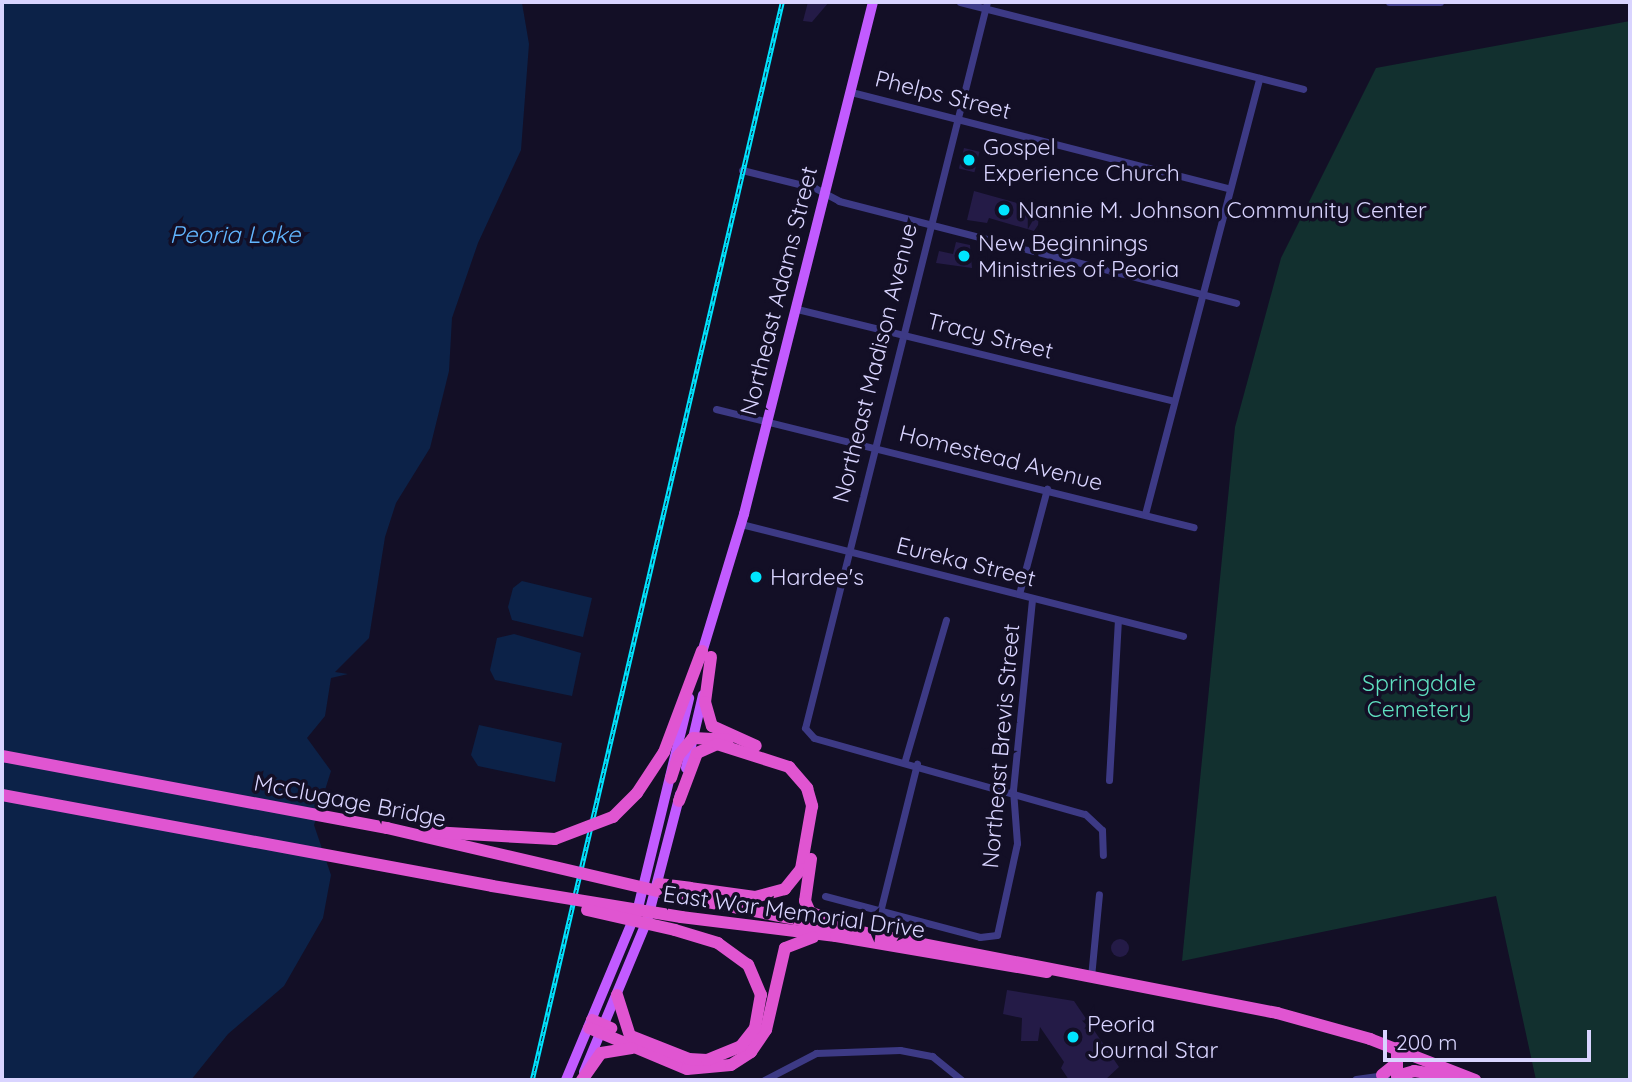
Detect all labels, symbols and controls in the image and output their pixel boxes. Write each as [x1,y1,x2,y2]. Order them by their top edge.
street label: Phelps Street [872,65,1014,125]
place label: Gospel Experience Church [983,133,1180,187]
marker: Gospel Experience Church [961,152,977,168]
street label: Northeast Adams Street [735,164,823,418]
place label: Nannie M. Johnson Community Center [1018,196,1427,224]
marker: Nannie M. Johnson Community Center [996,202,1012,218]
street label: Northeast Madison Avenue [827,220,923,506]
water label: Peoria Lake [170,221,300,249]
place label: New Beginnings Ministries of Peoria [978,229,1179,283]
marker: New Beginnings Ministries of Peoria [956,248,972,264]
street label: Tracy Street [924,307,1056,365]
street label: Homestead Avenue [896,419,1106,497]
street label: Eureka Street [894,531,1038,593]
place label: Hardee's [770,563,864,591]
marker: Hardee's [748,569,764,585]
street label: Northeast Brevis Street [977,623,1025,869]
park label: Springdale Cemetery [1362,669,1476,723]
street label: McClugage Bridge [252,769,448,833]
street label: East War Memorial Drive [661,880,927,944]
place label: Peoria Journal Star [1087,1010,1218,1064]
scale bar [1387,1016,1595,1060]
marker: Peoria Journal Star [1065,1029,1081,1045]
text: 200 m [1396,1029,1458,1055]

